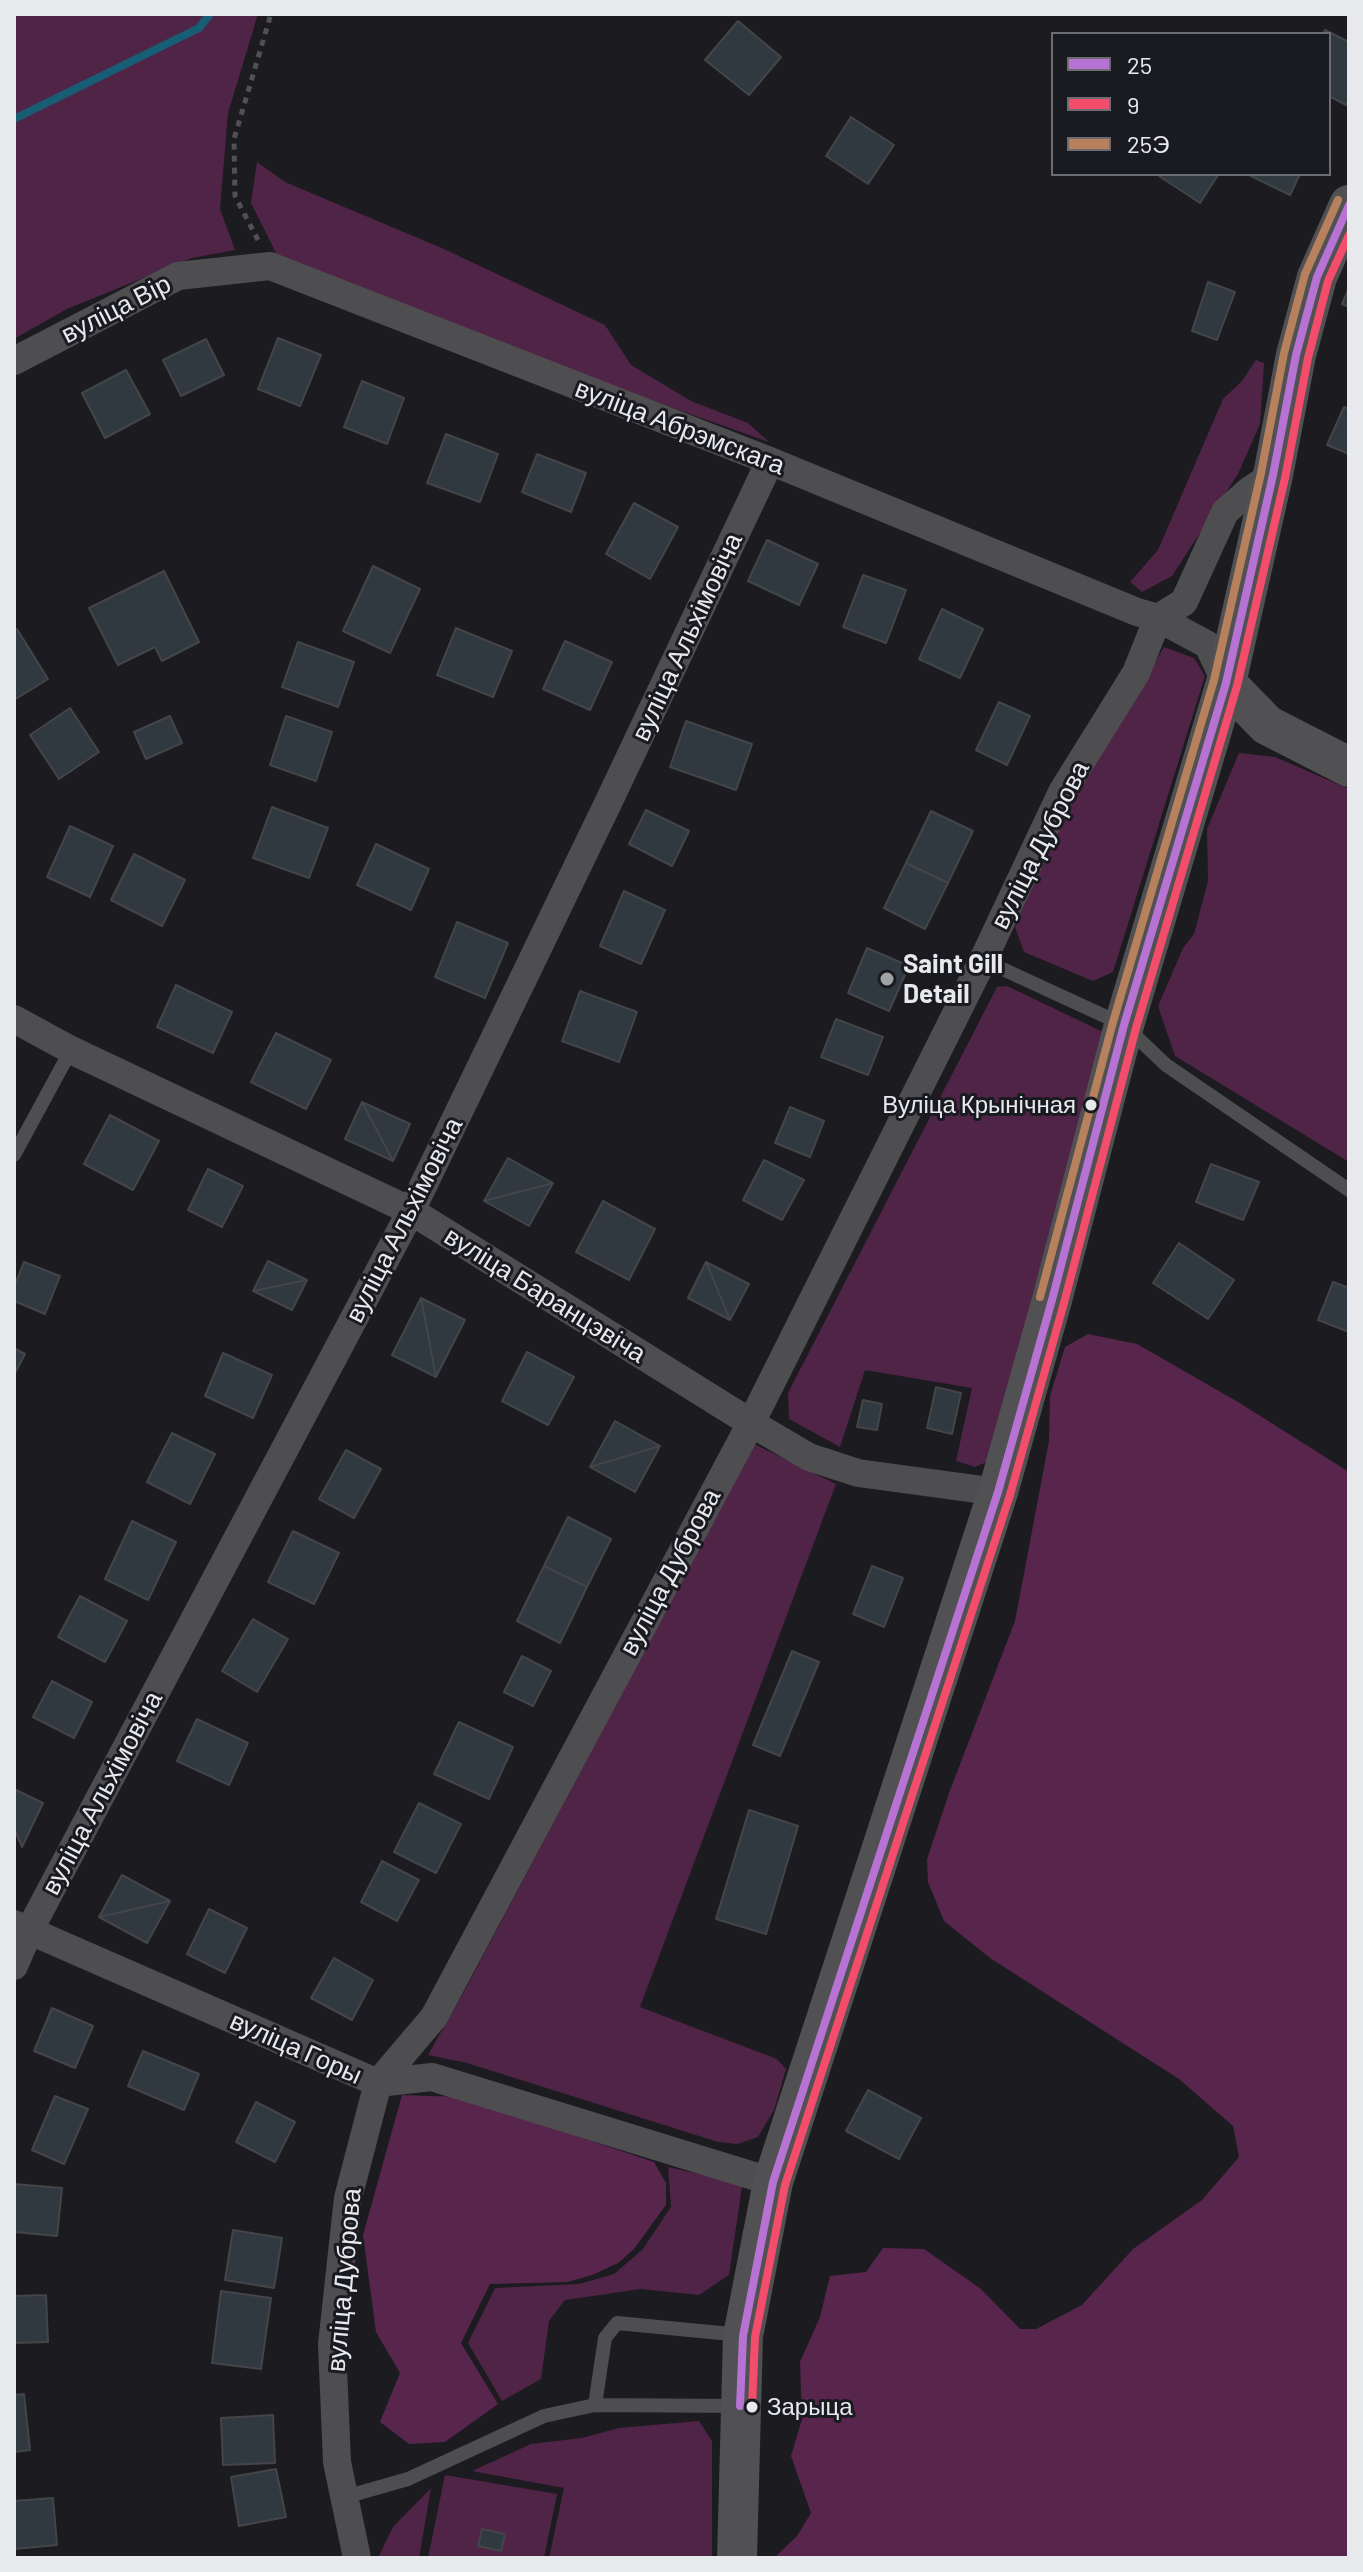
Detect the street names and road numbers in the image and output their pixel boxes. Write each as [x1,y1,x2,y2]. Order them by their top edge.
street label: вуліца Вір [56,268,176,350]
street label: вуліца Абрэмскага [571,373,789,481]
street label: вуліца Альхімовіча [625,528,749,746]
street label: вуліца Дуброва [984,756,1096,934]
street label: вуліца Альхімовіча [339,1112,469,1328]
street label: вуліца Баранцэвіча [438,1220,652,1370]
street label: вуліца Дуброва [613,1483,727,1661]
street label: вуліца Альхімовіча [35,1686,169,1900]
street label: вуліца Горы [225,2005,367,2091]
street label: вуліца Дуброва [320,2187,368,2373]

